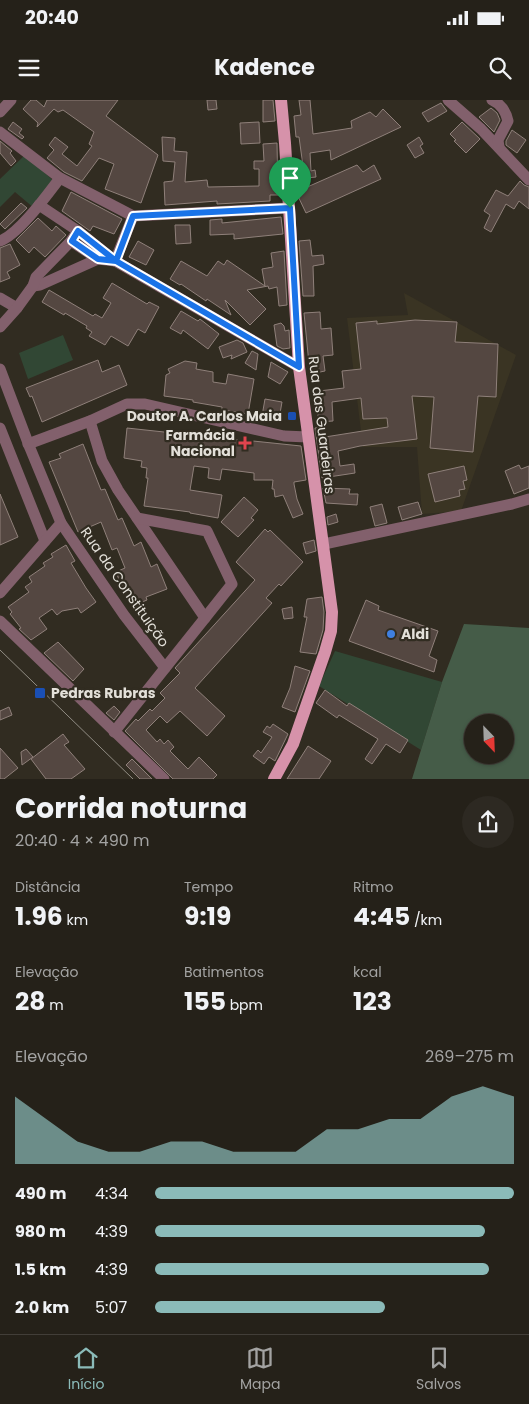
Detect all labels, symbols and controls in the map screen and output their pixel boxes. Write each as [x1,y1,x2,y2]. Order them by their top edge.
text: 20:40 [25,4,79,31]
text: Kadence [214,52,315,83]
icon: menu [15,54,43,82]
icon: search [486,54,514,82]
pin [269,157,311,208]
icon: arrive [276,164,304,192]
street label: Rua das Guardeiras [304,355,340,495]
place label: Doutor A. Carlos Maia [127,406,282,426]
marker: Doutor A. Carlos Maia [286,410,298,422]
place label: Farmácia Nacional [165,425,235,461]
marker: Farmácia Nacional [239,437,251,449]
street label: Rua da Constituição [76,523,174,651]
place label: Aldi [401,624,429,644]
marker: Aldi [385,628,397,640]
place label: Pedras Rubras [51,683,156,703]
marker: Pedras Rubras [33,686,47,700]
north arrow [464,714,514,764]
map controls [464,714,514,764]
text: Corrida noturna [15,789,247,828]
button: share [462,796,514,848]
text: 20:40 · 4 × 490 m [15,829,150,852]
text: Distância [15,877,81,897]
text: Tempo [184,877,233,897]
text: Ritmo [353,877,393,897]
text: 1.96 [15,899,63,934]
text: 9:19 [184,899,231,934]
text: 4:45 [353,899,410,934]
text: km [63,910,88,930]
text: /km [410,910,442,930]
text: Elevação [15,962,79,982]
text: Batimentos [184,962,264,982]
text: kcal [353,962,382,982]
text: 28 [15,984,45,1019]
text: 155 [184,984,226,1019]
text: 123 [353,984,392,1019]
text: m [45,995,64,1015]
text: bpm [226,995,263,1015]
text: Elevação [15,1045,88,1068]
text: 269–275 m [425,1045,514,1068]
text: 490 m [15,1182,66,1205]
text: 4:34 [95,1182,128,1205]
text: 980 m [15,1220,66,1243]
text: 4:39 [95,1220,128,1243]
text: 1.5 km [15,1258,66,1281]
text: 4:39 [95,1258,128,1281]
text: 2.0 km [15,1296,69,1319]
text: 5:07 [95,1296,127,1319]
tab: Início [68,1344,105,1395]
tab: Mapa [240,1344,280,1395]
tab: Salvos [416,1344,461,1395]

